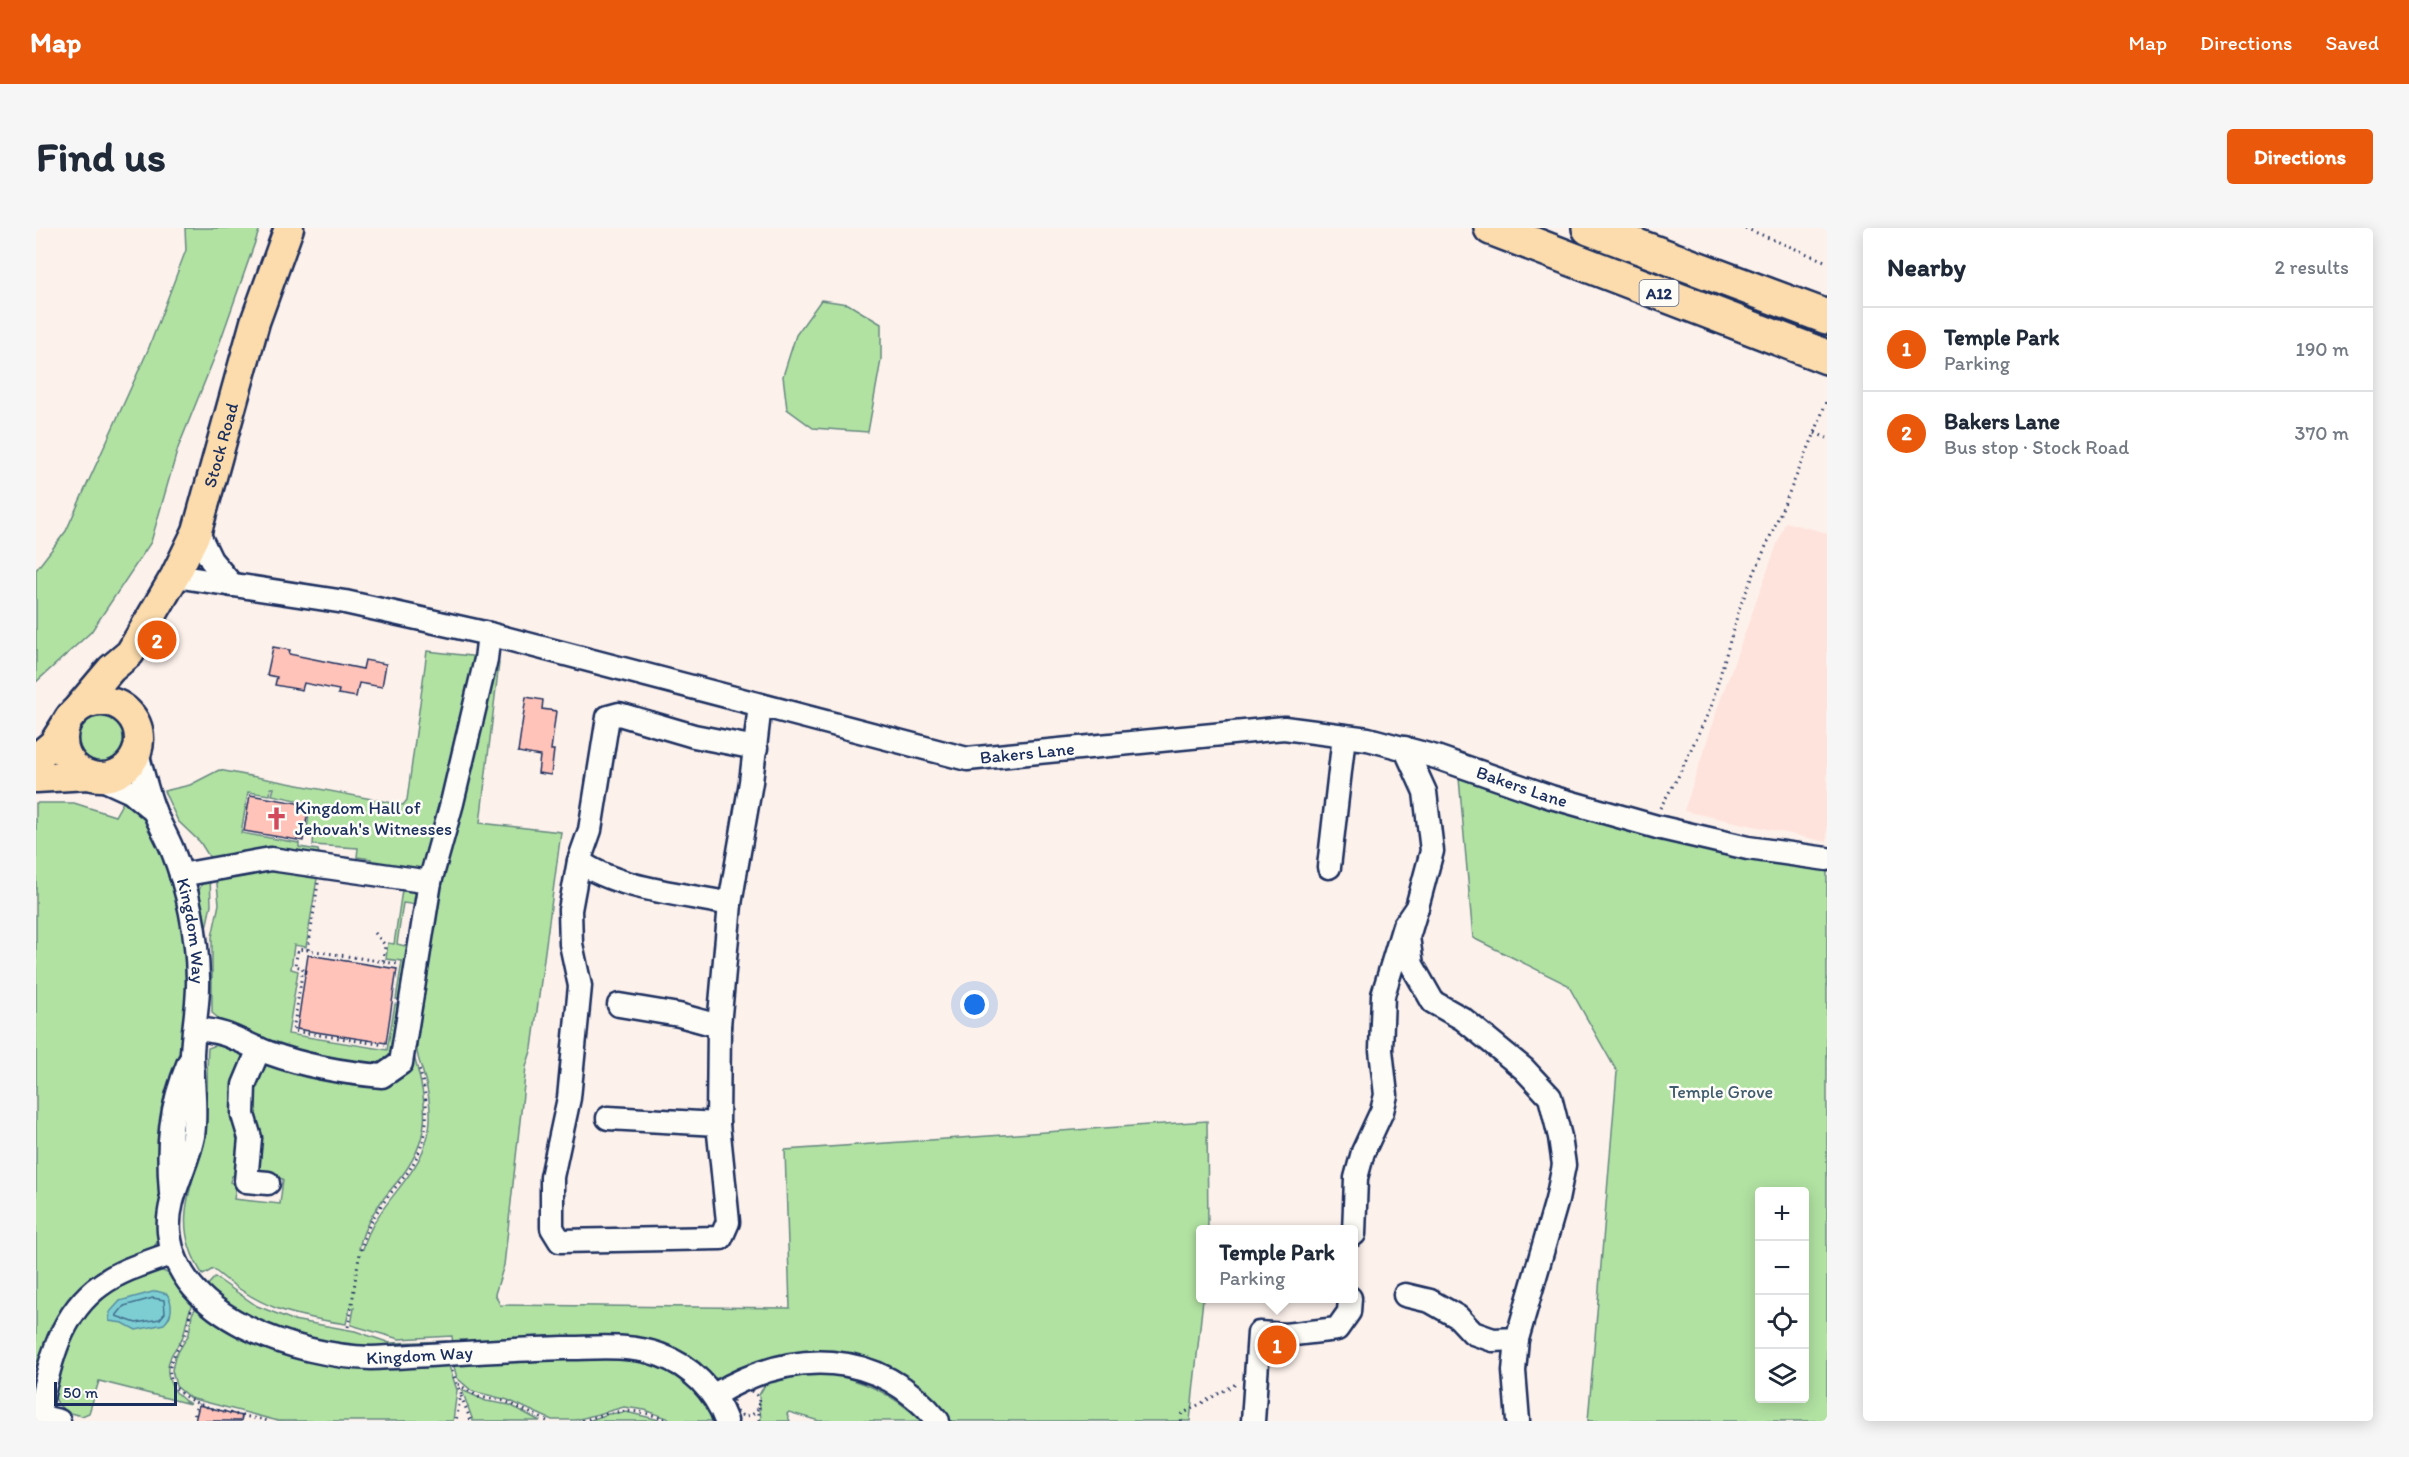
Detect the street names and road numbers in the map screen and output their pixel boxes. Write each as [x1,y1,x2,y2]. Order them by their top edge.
road number: A12 [1640,280,1678,306]
street label: Stock Road [199,400,243,490]
street label: Bakers Lane [979,738,1076,769]
street label: Bakers Lane [1473,761,1570,812]
street label: Kingdom Way [172,875,209,985]
street label: Kingdom Way [366,1341,474,1369]

